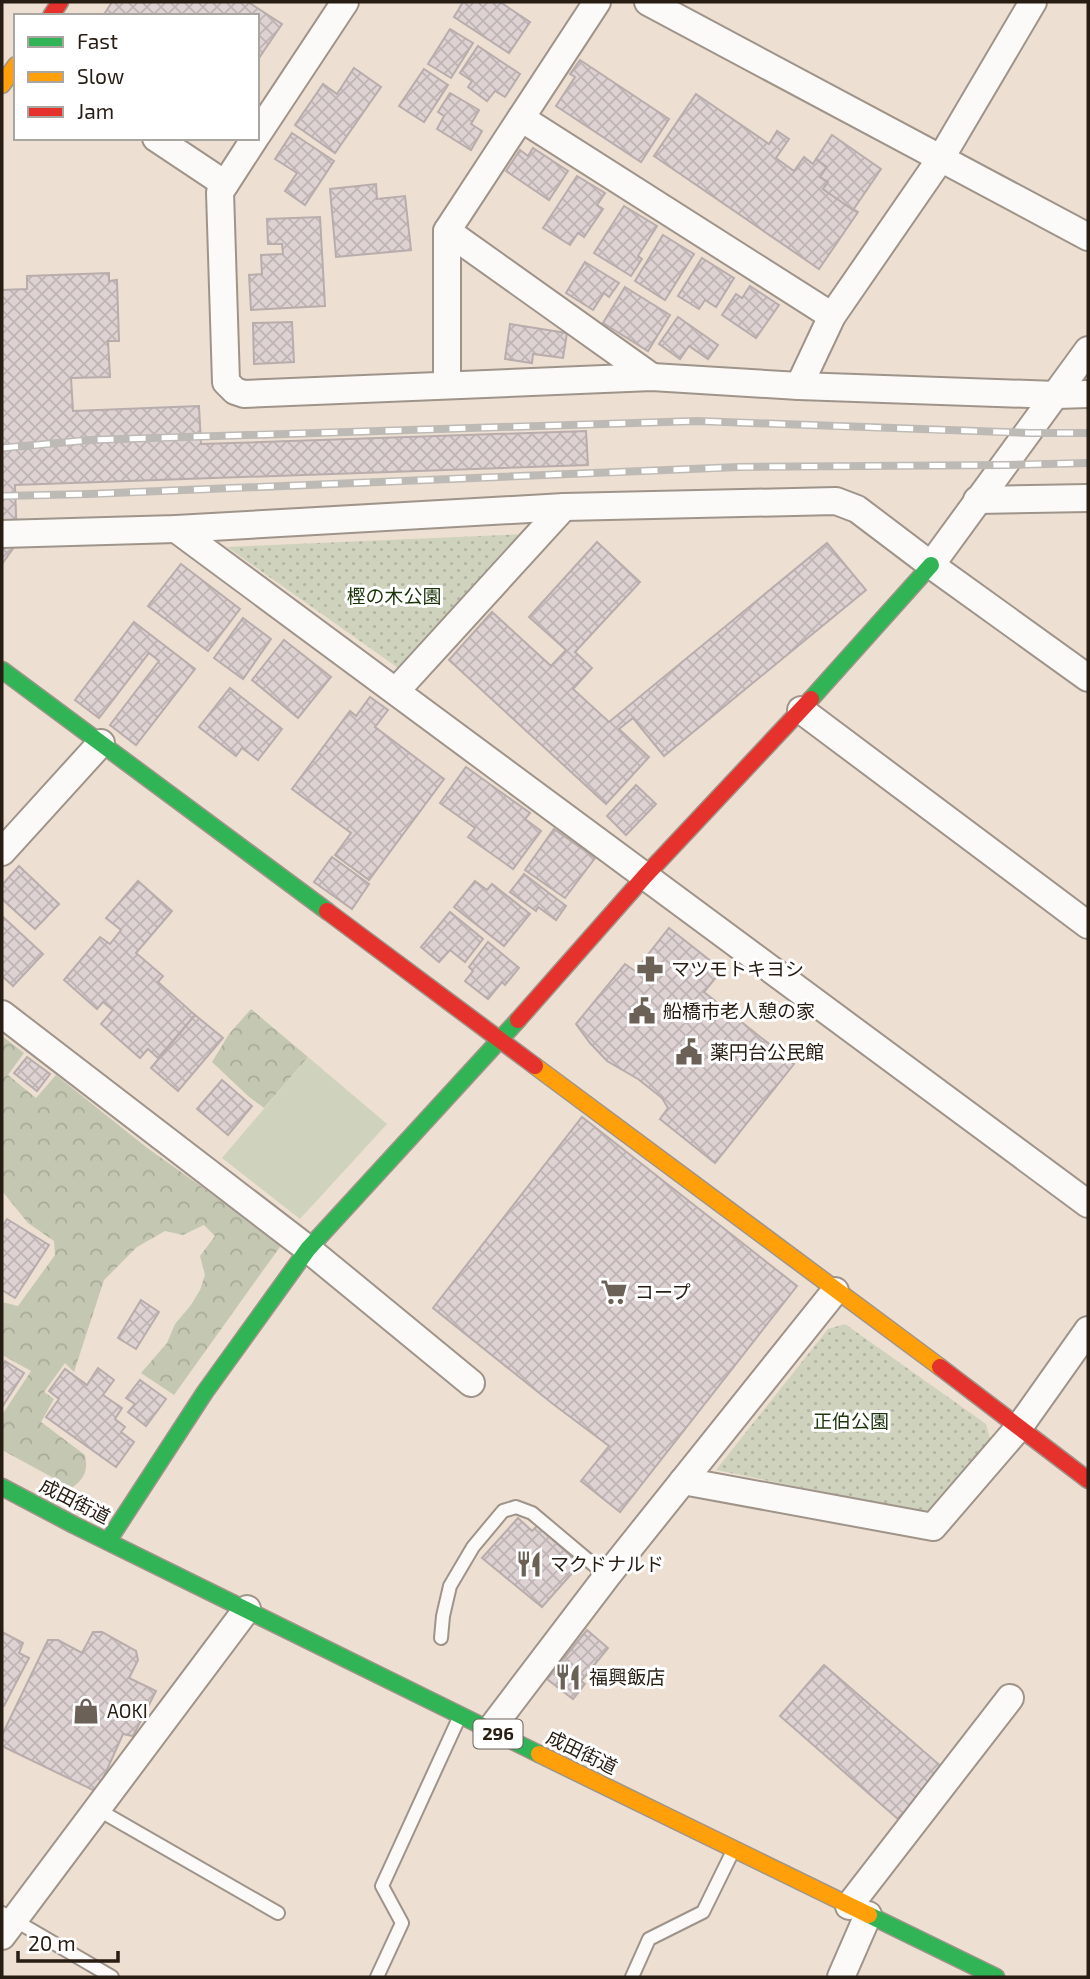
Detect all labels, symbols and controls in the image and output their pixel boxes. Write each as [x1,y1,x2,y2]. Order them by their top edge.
legend [14,14,259,140]
text: Fast [77,28,118,53]
text: Slow [77,63,124,88]
text: Jam [77,98,114,123]
park label: 樫の木公園 [346,584,442,607]
pharmacy icon: マツモトキヨシ [635,954,665,984]
place label: マツモトキヨシ [671,957,804,980]
public building icon: 船橋市老人憩の家 [627,996,657,1026]
place label: 船橋市老人憩の家 [663,999,815,1022]
public building icon: 薬円台公民館 [674,1037,704,1067]
place label: 薬円台公民館 [710,1040,824,1063]
supermarket icon: コープ [599,1277,629,1307]
place label: コープ [635,1280,691,1303]
park label: 正伯公園 [813,1409,889,1432]
street label: 成田街道 [36,1473,114,1528]
restaurant icon: マクドナルド [514,1549,544,1579]
place label: マクドナルド [550,1552,664,1575]
restaurant icon: 福興飯店 [553,1662,583,1692]
place label: 福興飯店 [589,1665,665,1688]
shop icon: AOKI [71,1696,101,1726]
place label: AOKI [107,1699,148,1722]
road number: 296 [474,1720,522,1749]
street label: 成田街道 [543,1725,621,1779]
scale bar [18,1920,117,1964]
text: 20 m [28,1930,76,1955]

